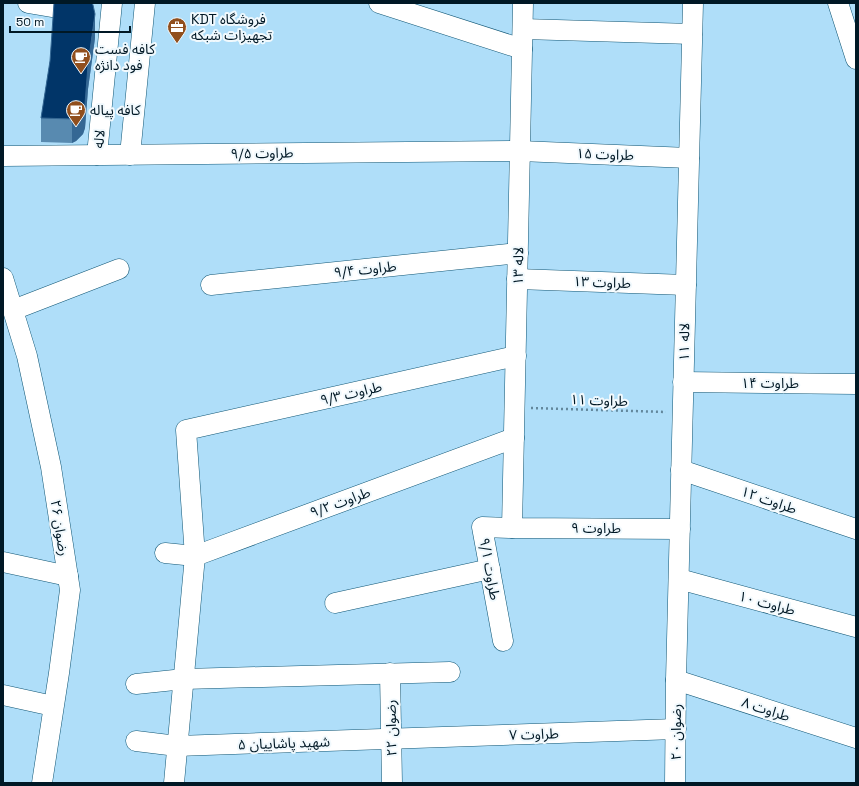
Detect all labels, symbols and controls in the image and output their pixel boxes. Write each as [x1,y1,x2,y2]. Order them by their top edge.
scale bar [10,8,130,34]
place label: KDT فروشگاه تجهیزات شبکه [191,10,272,44]
text: 50 m [16,14,44,30]
office icon: KDT فروشگاه تجهیزات شبکه [166,16,188,44]
place label: کافه فست فود دانژه [95,40,155,74]
cafe icon: کافه فست فود دانژه [70,46,92,74]
cafe icon: کافه پیاله [65,99,87,127]
place label: کافه پیاله [90,101,141,120]
street label: لاله [89,129,109,149]
street label: طراوت ۹/۵ [230,143,294,163]
street label: طراوت ۱۵ [576,144,634,164]
street label: لاله ۱۳ [509,247,527,285]
street label: طراوت ۹/۴ [333,257,397,281]
street label: طراوت ۱۳ [573,272,631,292]
street label: لاله ۱۱ [675,323,693,361]
street label: طراوت ۱۴ [741,374,799,392]
street label: طراوت ۹/۳ [318,377,384,409]
street label: طراوت ۱۱ [570,390,628,410]
street label: طراوت ۱۲ [739,482,799,518]
street label: طراوت ۹/۲ [307,483,373,521]
street label: رضوان ۲۶ [47,499,73,557]
street label: طراوت ۹ [571,519,621,537]
street label: طراوت ۹/۱ [476,536,504,602]
street label: طراوت ۱۰ [737,587,797,619]
street label: طراوت ۸ [740,693,792,725]
street label: رضوان ۲۲ [382,700,400,756]
street label: رضوان ۲۰ [667,704,685,760]
street label: طراوت ۷ [509,724,559,744]
street label: شهید پاشاییان ۵ [238,732,331,755]

